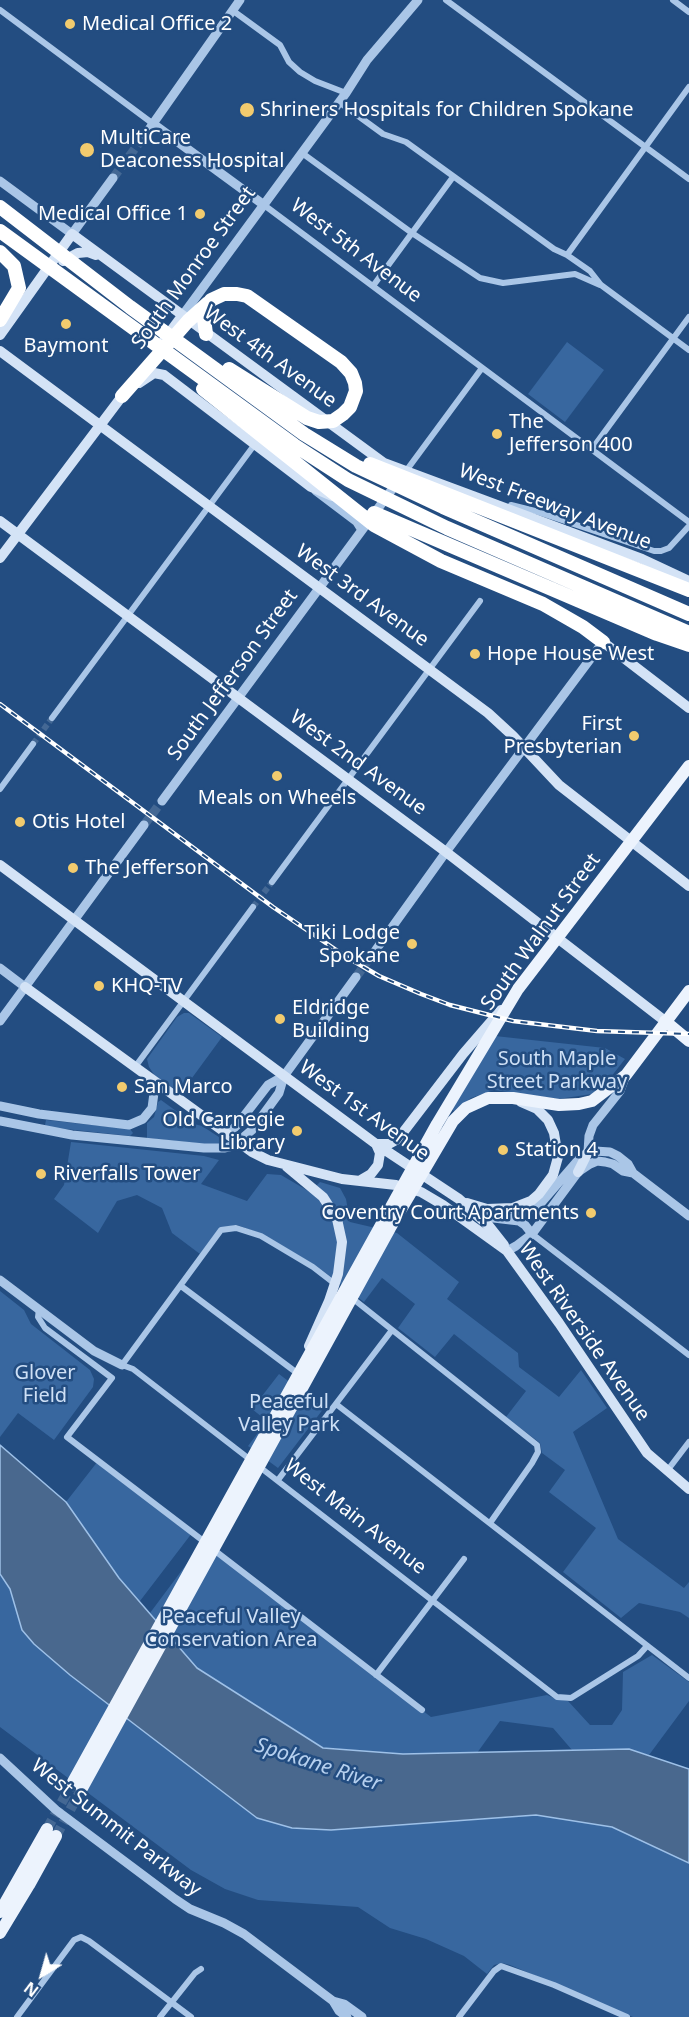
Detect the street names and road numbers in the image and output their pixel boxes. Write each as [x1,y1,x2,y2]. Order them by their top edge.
street label: South Monroe Street [127,182,261,354]
street label: West 5th Avenue [286,194,426,308]
street label: West 4th Avenue [199,301,341,413]
street label: West Freeway Avenue [455,459,655,555]
street label: West 3rd Avenue [291,540,433,652]
street label: South Jefferson Street [163,585,303,765]
street label: West 2nd Avenue [285,705,431,821]
street label: South Walnut Street [476,849,606,1015]
street label: West 1st Avenue [294,1056,434,1166]
street label: West Riverside Avenue [513,1238,655,1426]
street label: West Main Avenue [279,1454,431,1580]
street label: West Summit Parkway [26,1754,206,1902]

